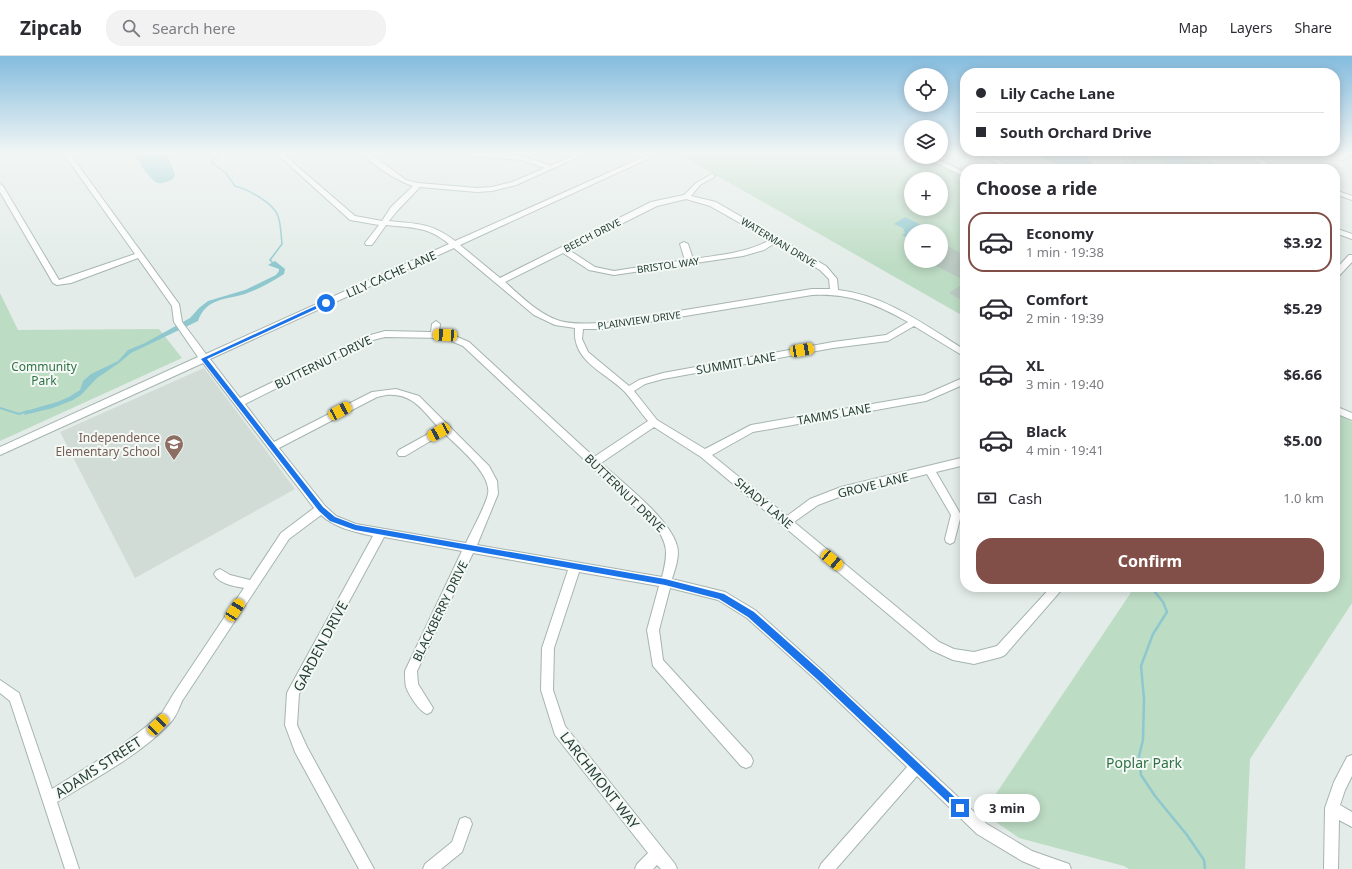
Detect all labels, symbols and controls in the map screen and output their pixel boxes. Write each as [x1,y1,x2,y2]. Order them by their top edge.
search box [106,10,386,46]
text: Zipcab [20,15,82,41]
icon: search [120,17,142,39]
text: Search here [152,18,235,38]
text: Map [1179,18,1208,37]
text: Layers [1230,18,1272,37]
text: Share [1294,18,1332,37]
map controls [904,68,948,268]
button: locate [904,68,948,112]
text: Lily Cache Lane [1000,83,1115,103]
button: layers [904,120,948,164]
text: South Orchard Drive [1000,122,1152,142]
button: + [904,172,948,216]
text: Choose a ride [976,176,1097,200]
street label: WATERMAN DRIVE [739,214,819,270]
street label: BEECH DRIVE [561,215,623,255]
text: Economy [1026,223,1094,243]
button: − [904,224,948,268]
icon: car [978,224,1014,260]
text: $3.92 [1283,232,1322,252]
text: 1 min · 19:38 [1026,243,1104,261]
street label: LILY CACHE LANE [343,246,439,302]
street label: BRISTOL WAY [636,254,700,276]
text: Comfort [1026,289,1088,309]
icon: car [978,290,1014,326]
route start [317,294,335,312]
text: $5.29 [1283,298,1322,318]
street label: PLAINVIEW DRIVE [596,307,682,333]
text: 2 min · 19:39 [1026,309,1104,327]
car [433,328,457,342]
street label: BUTTERNUT DRIVE [272,331,374,393]
car [789,342,815,358]
street label: SUMMIT LANE [695,348,777,378]
text: XL [1026,355,1044,375]
icon: car [978,356,1014,392]
park label: Community Park [11,358,78,389]
text: $6.66 [1283,364,1322,384]
text: 3 min · 19:40 [1026,375,1104,393]
street label: TAMMS LANE [796,399,872,429]
car [327,400,353,422]
car [426,421,452,443]
text: Black [1026,421,1066,441]
icon: car [978,422,1014,458]
place label: Independence Elementary School [55,429,160,460]
text: $5.00 [1283,430,1322,450]
school or university icon: Independence Elementary School [163,433,185,461]
text: 4 min · 19:41 [1026,441,1104,459]
street label: BUTTERNUT DRIVE [581,450,669,536]
street label: GROVE LANE [836,468,910,502]
street label: SHADY LANE [731,474,797,532]
icon: cash [976,487,998,509]
text: Cash [1008,488,1042,508]
text: 1.0 km [1283,489,1324,507]
button: Confirm [976,538,1324,584]
car [819,548,845,572]
street label: BLACKBERRY DRIVE [408,558,472,664]
car [223,597,247,623]
street label: GARDEN DRIVE [288,597,352,695]
car [145,712,171,738]
street label: LARCHMONT WAY [556,727,644,833]
street label: ADAMS STREET [51,732,145,802]
park label: Poplar Park [1106,753,1183,772]
callout: 3 min [974,794,1040,822]
route end [951,799,969,817]
text: 3 min [989,799,1025,817]

